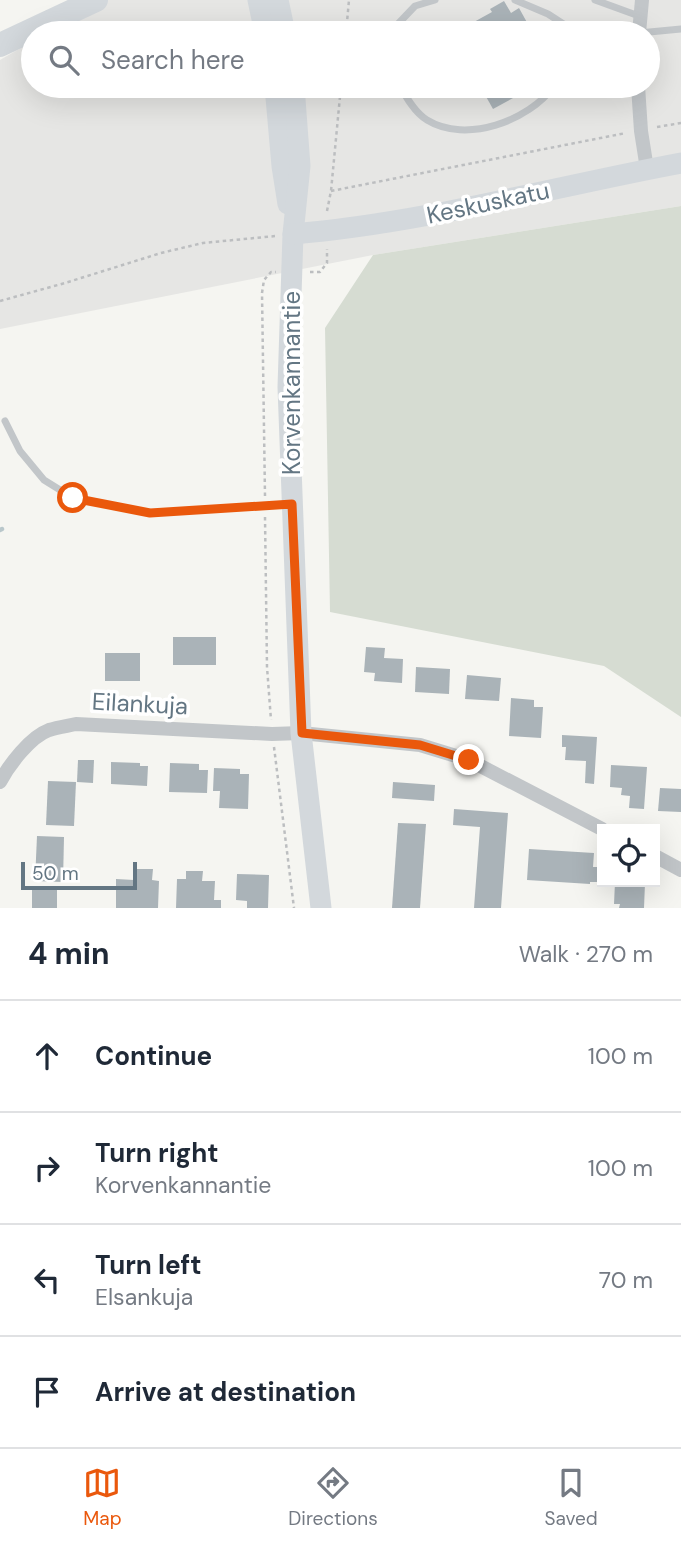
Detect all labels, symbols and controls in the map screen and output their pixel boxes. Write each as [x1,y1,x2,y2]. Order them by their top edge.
search box [21,21,660,98]
icon: search [45,41,83,79]
text: Search here [101,43,244,77]
street label: Keskuskatu [424,174,552,231]
street label: Korvenkannantie [276,291,307,475]
route start [57,482,88,513]
street label: Eilankuja [91,686,189,721]
route end [453,744,484,775]
map controls [597,824,660,887]
button: locate [597,824,660,887]
scale bar [21,859,136,891]
text: 50 m [32,861,79,886]
text: 4 min [28,934,110,973]
text: Walk · 270 m [519,939,653,969]
icon: ahead [28,1037,66,1075]
text: Continue [95,1039,212,1073]
text: 100 m [588,1041,653,1071]
text: Turn right [95,1136,219,1170]
icon: right [28,1149,66,1187]
text: 100 m [588,1153,653,1183]
text: Korvenkannantie [95,1170,271,1200]
text: Turn left [95,1248,202,1282]
icon: left [28,1261,66,1299]
text: 70 m [599,1265,653,1295]
text: Elsankuja [95,1282,193,1312]
icon: arrive [28,1373,66,1411]
text: Arrive at destination [95,1375,356,1409]
tab: Map [83,1464,122,1531]
tab: Directions [288,1464,378,1531]
tab: Saved [544,1464,598,1531]

